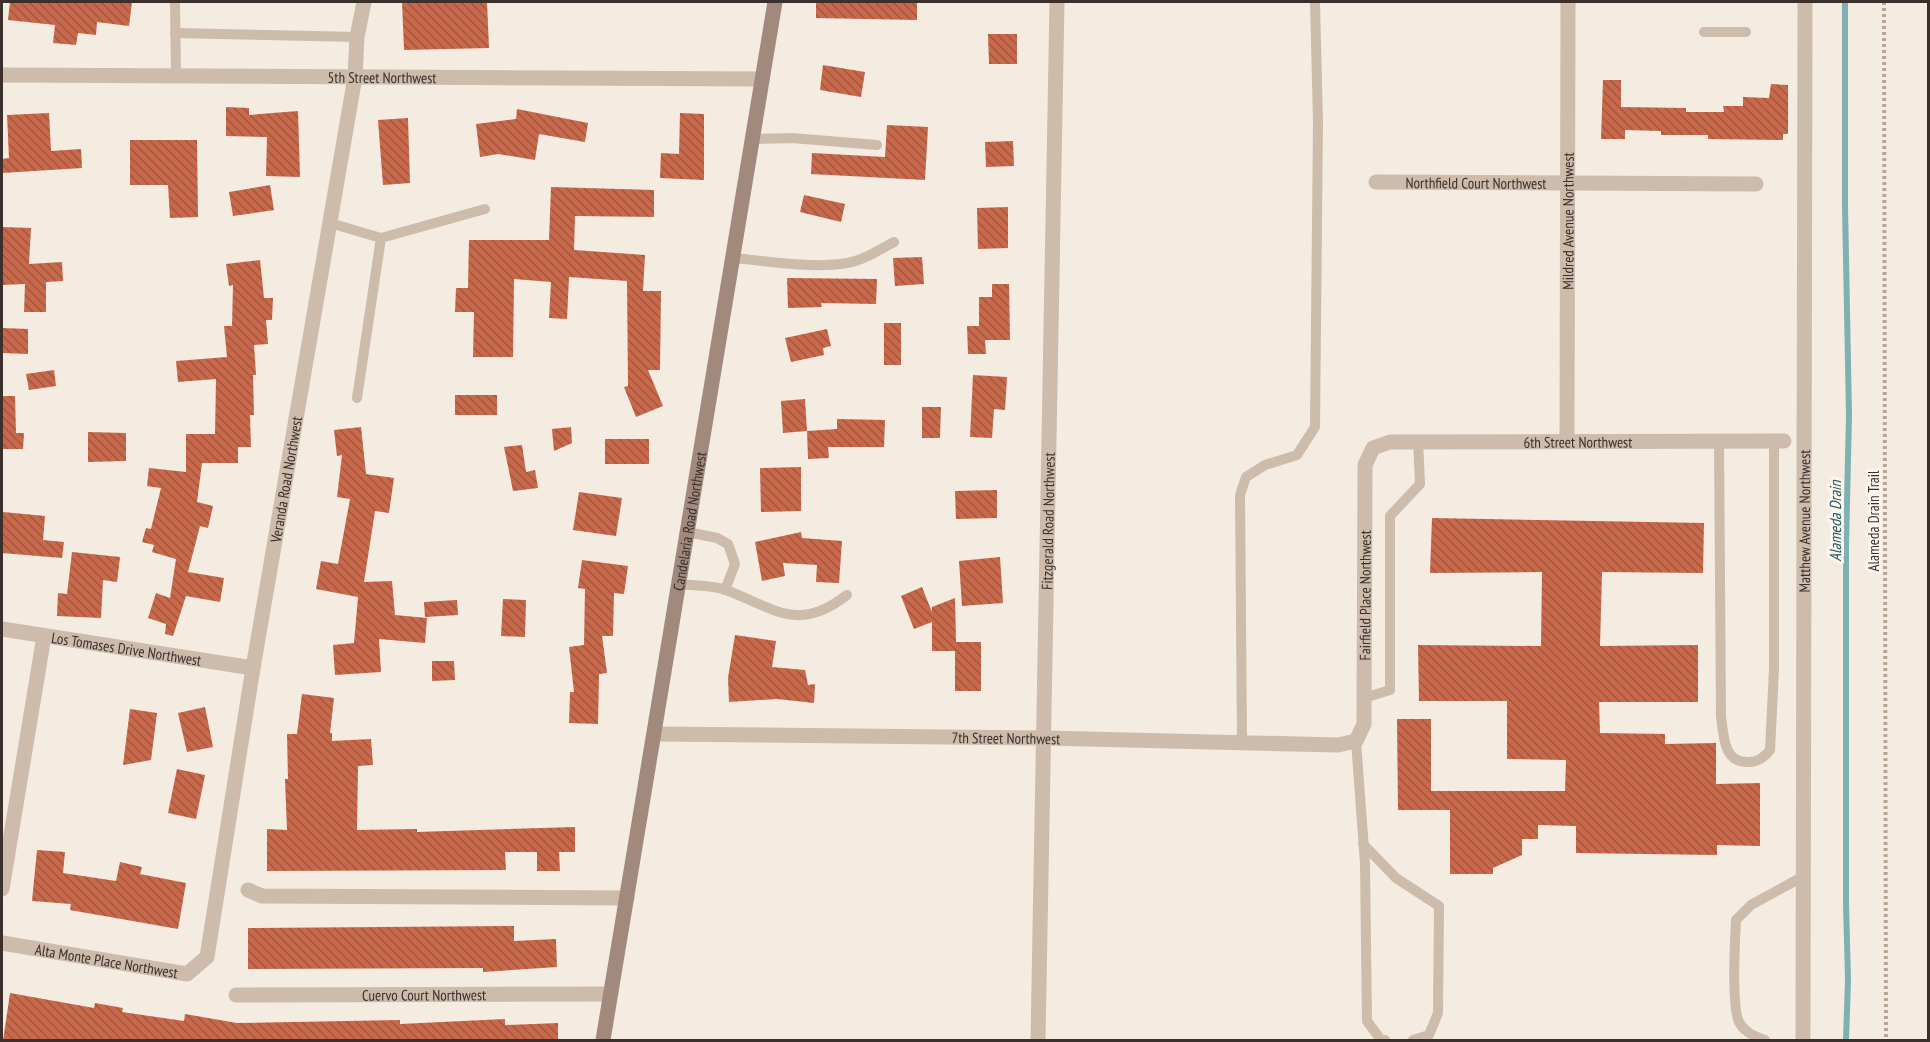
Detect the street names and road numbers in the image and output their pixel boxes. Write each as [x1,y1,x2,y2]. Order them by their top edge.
street label: 5th Street Northwest [327,67,437,87]
street label: Mildred Avenue Northwest [1558,152,1577,290]
street label: Northfield Court Northwest [1405,173,1547,192]
street label: Veranda Road Northwest [265,415,306,545]
street label: 6th Street Northwest [1523,432,1632,451]
street label: Matthew Avenue Northwest [1794,449,1814,593]
street label: Candelaria Road Northwest [668,450,710,592]
street label: Fitzgerald Road Northwest [1037,452,1058,590]
street label: Alameda Drain Trail [1864,470,1883,572]
street label: Fairfield Place Northwest [1355,530,1374,661]
street label: Los Tomases Drive Northwest [50,627,203,669]
street label: 7th Street Northwest [951,728,1061,748]
street label: Alta Monte Place Northwest [34,939,179,982]
street label: Cuervo Court Northwest [362,985,486,1004]

